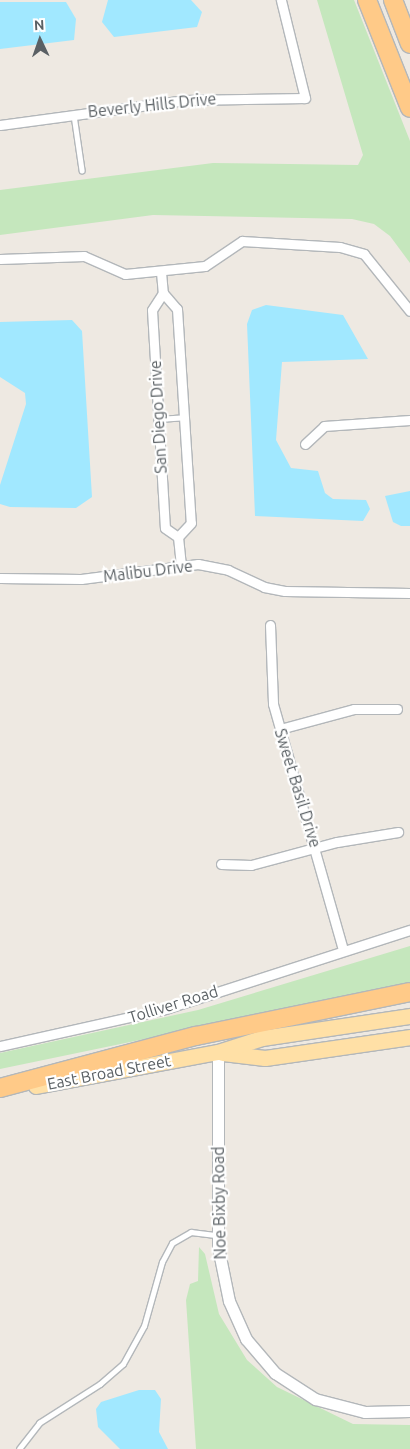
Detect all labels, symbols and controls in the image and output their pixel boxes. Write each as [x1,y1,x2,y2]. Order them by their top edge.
north arrow [15,15,65,65]
text: N [34,17,45,33]
street label: Beverly Hills Drive [87,89,217,121]
street label: San Diego Drive [145,360,171,474]
street label: Malibu Drive [102,556,194,586]
street label: Sweet Basil Drive [271,726,325,850]
street label: Tolliver Road [126,981,220,1027]
street label: East Broad Street [46,1051,172,1093]
street label: Noe Bixby Road [208,1146,230,1260]

